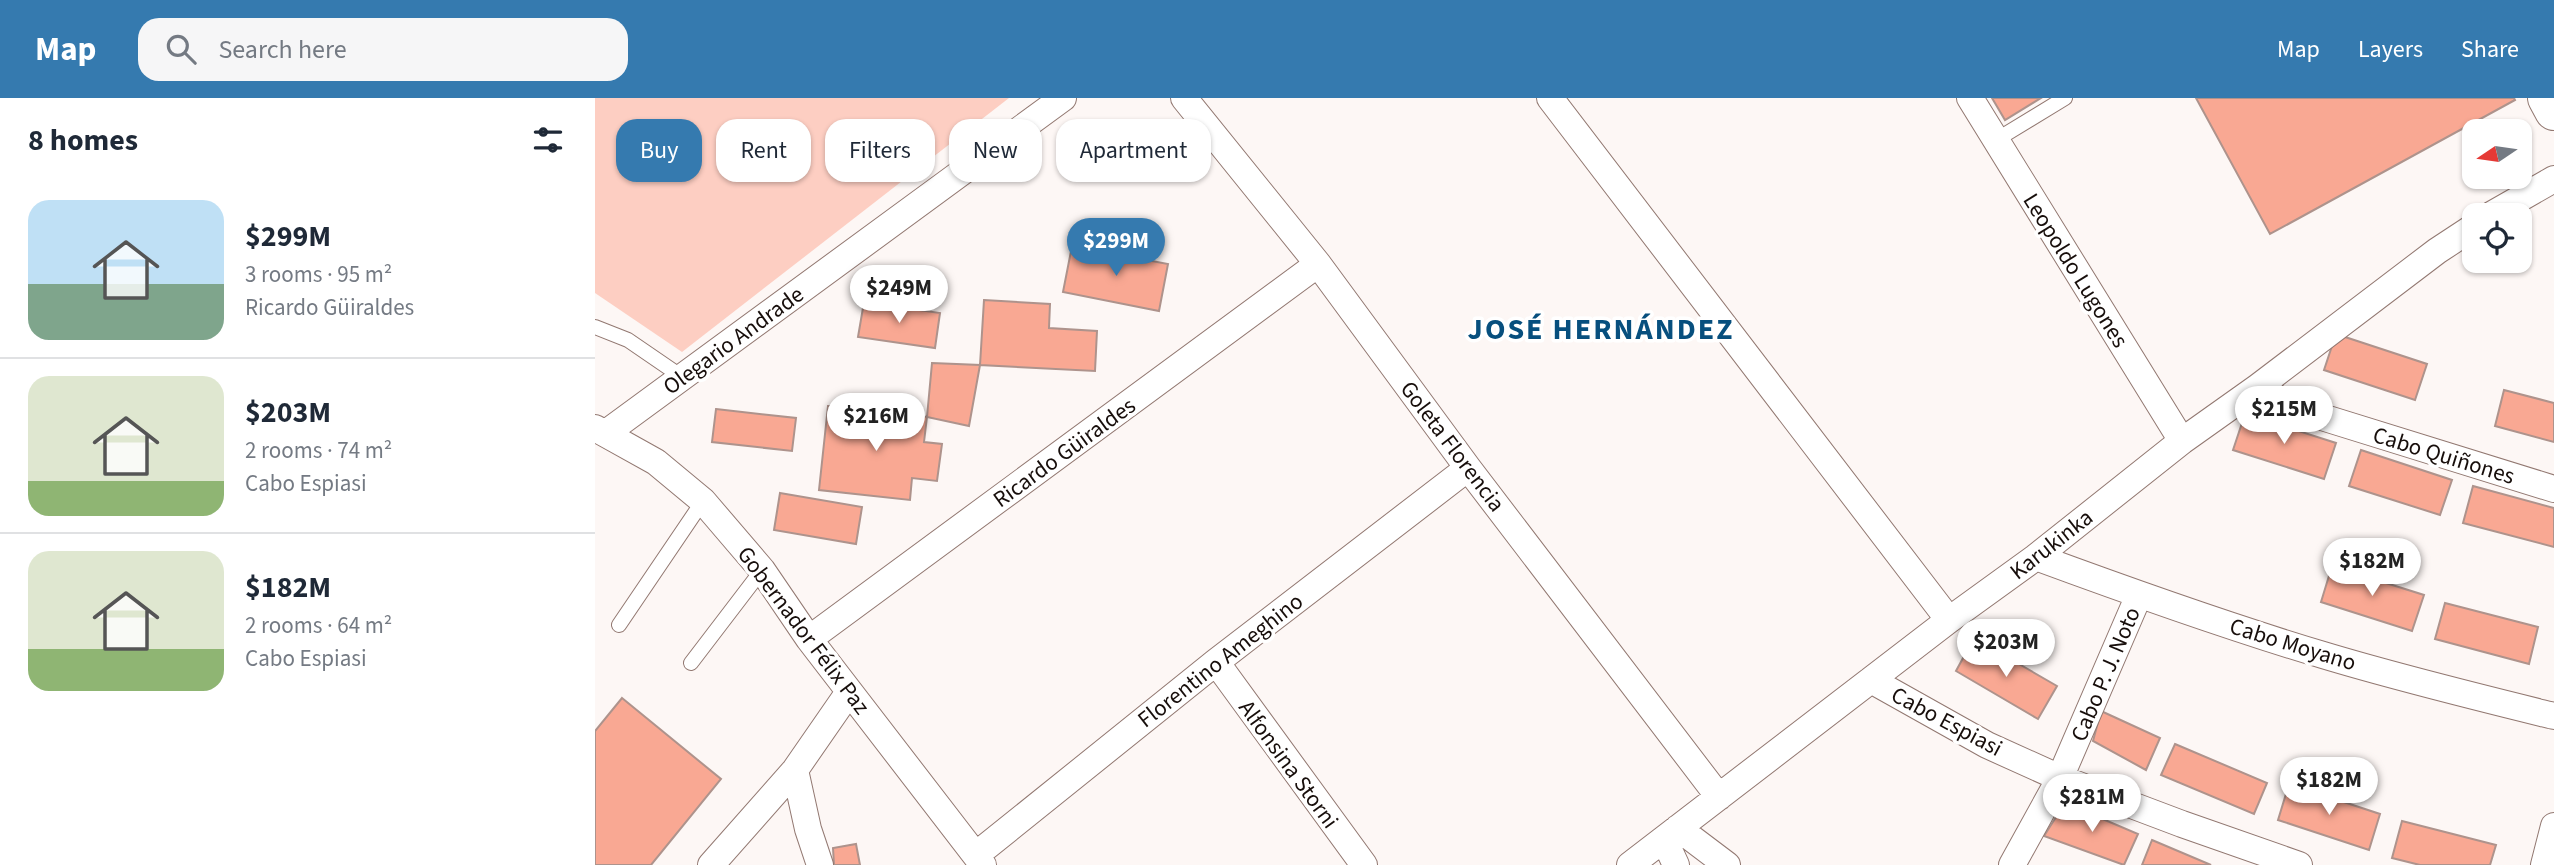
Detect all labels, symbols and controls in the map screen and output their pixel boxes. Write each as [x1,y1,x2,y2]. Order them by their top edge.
search box [138,18,628,81]
text: Map [35,26,96,73]
icon: search [162,30,200,68]
text: Search here [218,31,347,68]
text: Map [2277,32,2320,67]
text: Layers [2358,32,2423,67]
text: Share [2461,32,2519,67]
text: 8 homes [28,119,138,162]
chip: Buy [616,119,702,182]
chip: Rent [716,119,811,182]
chip: Filters [825,119,935,182]
chip: New [949,119,1042,182]
chip: Apartment [1056,119,1211,182]
north arrow [2462,119,2532,189]
map controls [2462,119,2532,273]
icon: filters [529,121,567,159]
street label: Leopoldo Lugones [2015,187,2136,354]
button: locate [2462,203,2532,273]
text: $299M [245,215,331,258]
pin: $299M [1067,218,1165,278]
text: $299M [1083,224,1149,257]
icon: home [84,228,168,312]
text: 3 rooms · 95 m² [245,258,392,291]
pin: $249M [850,266,948,325]
text: $249M [866,271,932,304]
street label: Olegario Andrade [656,278,810,403]
text: Ricardo Güiraldes [245,291,414,324]
district label: JOSÉ HERNÁNDEZ [1468,308,1734,351]
street label: Goleta Florencia [1392,374,1513,519]
pin: $215M [2235,386,2333,446]
street label: Ricardo Güiraldes [986,389,1142,515]
text: $203M [245,391,331,434]
text: $215M [2251,392,2317,425]
pin: $216M [827,394,925,453]
text: $216M [843,399,909,432]
icon: home [84,404,168,488]
street label: Cabo Quiñones [2369,418,2519,493]
text: 2 rooms · 74 m² [245,434,392,467]
text: Cabo Espiasi [245,467,367,500]
street label: Karukinka [2003,501,2100,587]
pin: $182M [2323,538,2421,598]
street label: Gobernador Félix Paz [729,539,878,721]
text: $182M [2339,544,2405,577]
text: $182M [245,566,331,609]
icon: home [84,579,168,663]
street label: Florentino Ameghino [1131,585,1310,736]
street label: Cabo P. J. Noto [2062,602,2149,746]
text: 2 rooms · 64 m² [245,609,392,642]
street label: Cabo Moyano [2226,610,2360,679]
pin: $203M [1957,620,2055,679]
text: $203M [1973,625,2039,658]
text: Cabo Espiasi [245,642,367,675]
street label: Cabo Espiasi [1885,678,2008,765]
street label: Alfonsina Storni [1231,693,1347,835]
pin: $182M [2280,758,2378,817]
text: $182M [2296,763,2362,796]
pin: $281M [2043,774,2141,834]
text: $281M [2059,780,2125,813]

